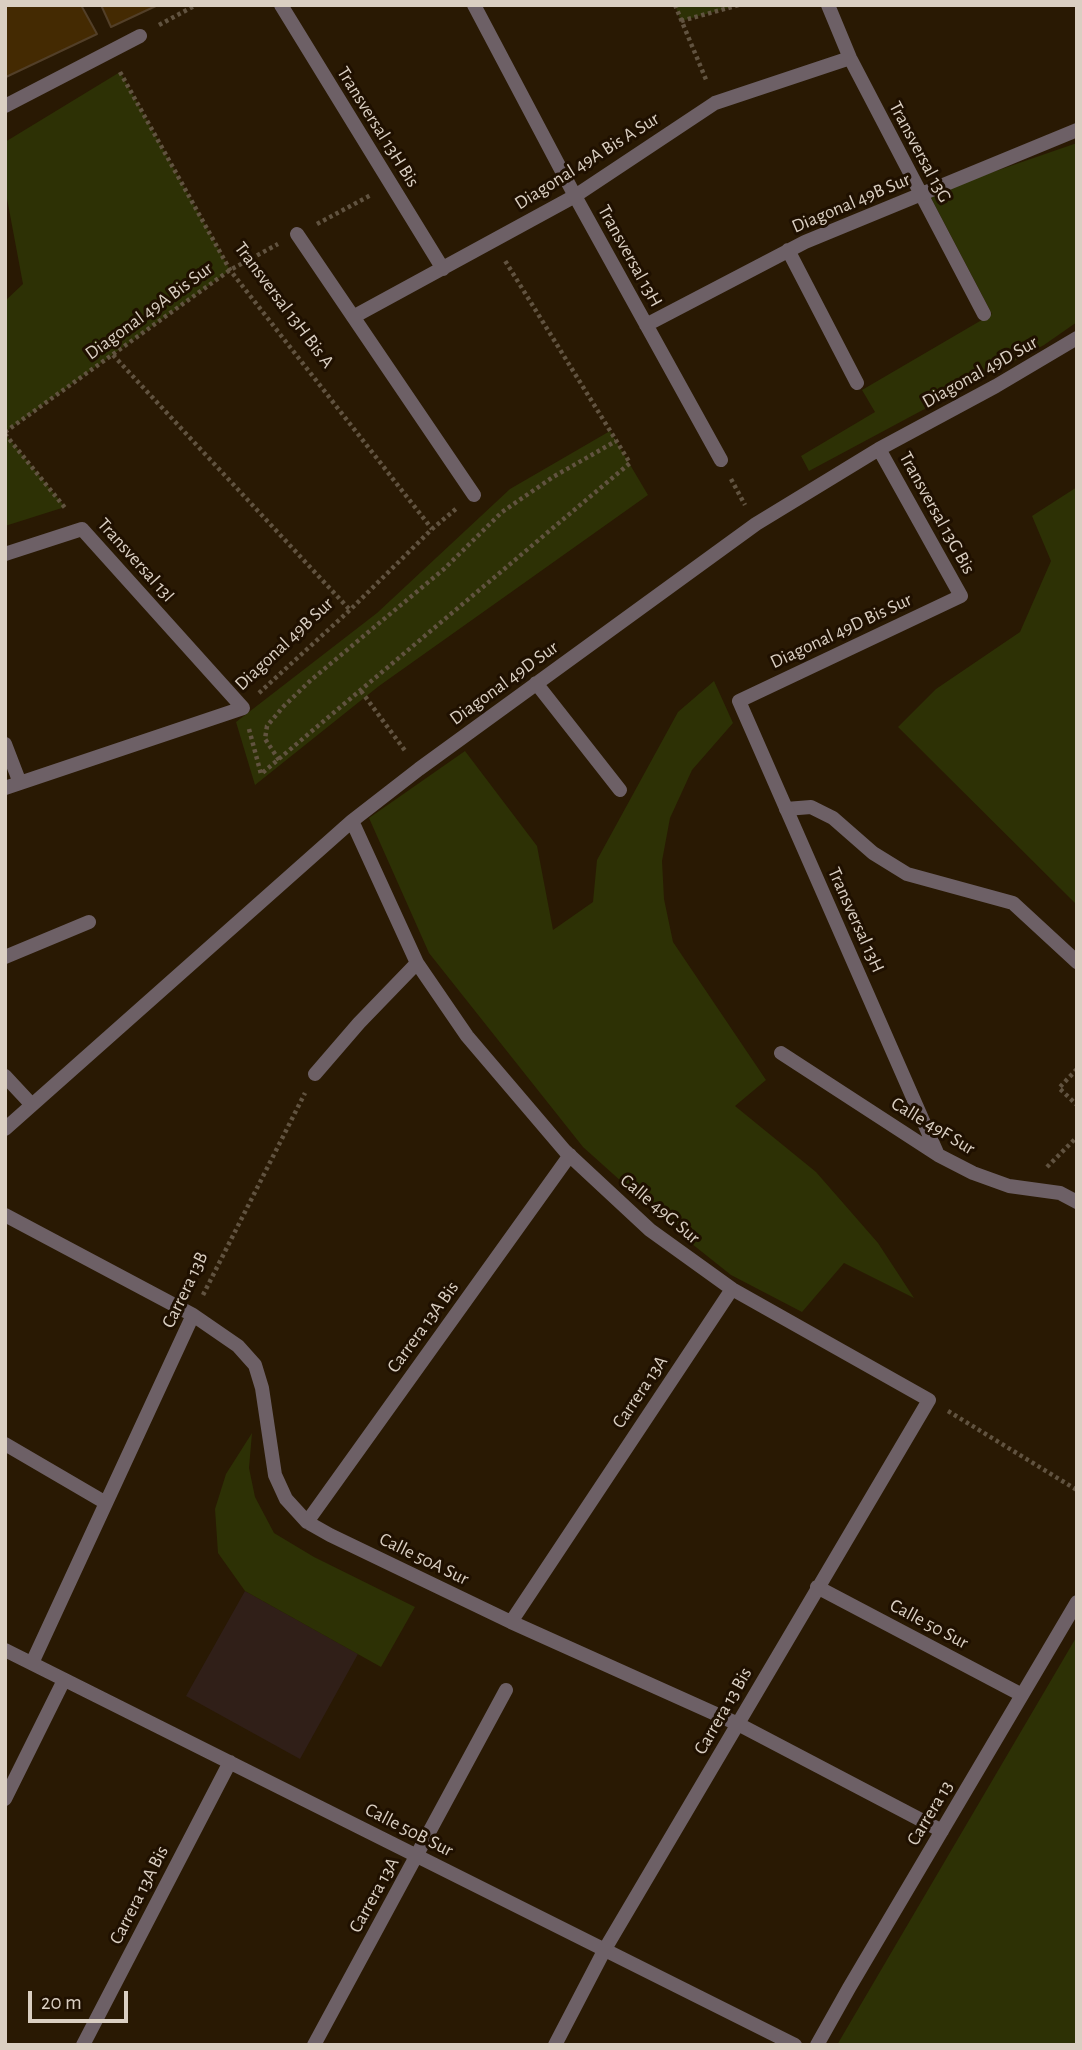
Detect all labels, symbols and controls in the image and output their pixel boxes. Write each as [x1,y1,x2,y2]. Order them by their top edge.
street label: Transversal 13H Bis [332,62,424,192]
street label: Transversal 13G [884,97,956,207]
street label: Diagonal 49A Bis A Sur [510,107,664,215]
street label: Diagonal 49B Sur [788,168,914,238]
street label: Transversal 13H [593,201,667,311]
street label: Transversal 13H Bis A [229,237,339,373]
street label: Diagonal 49A Bis Sur [81,257,217,365]
street label: Diagonal 49D Sur [918,331,1042,413]
street label: Transversal 13G Bis [894,448,980,578]
street label: Transversal 13I [92,513,180,607]
street label: Diagonal 49D Bis Sur [767,588,915,674]
street label: Diagonal 49B Sur [230,593,338,695]
street label: Diagonal 49D Sur [445,636,563,730]
street label: Transversal 13H [823,864,889,976]
street label: Calle 49F Sur [887,1092,979,1160]
street label: Calle 49G Sur [615,1169,705,1249]
street label: Carrera 13B [157,1248,213,1332]
street label: Carrera 13A Bis [382,1277,464,1377]
street label: Carrera 13A [607,1351,673,1433]
street label: Calle 50A Sur [376,1528,472,1590]
street label: Calle 50 Sur [886,1594,972,1654]
street label: Carrera 13 Bis [689,1663,757,1759]
street label: Carrera 13 [902,1776,958,1850]
street label: Calle 50B Sur [361,1798,457,1862]
street label: Carrera 13A Bis [104,1842,174,1948]
street label: Carrera 13A [344,1853,404,1937]
scale bar [32,1976,131,2020]
text: 20 m [41,1992,82,2013]

